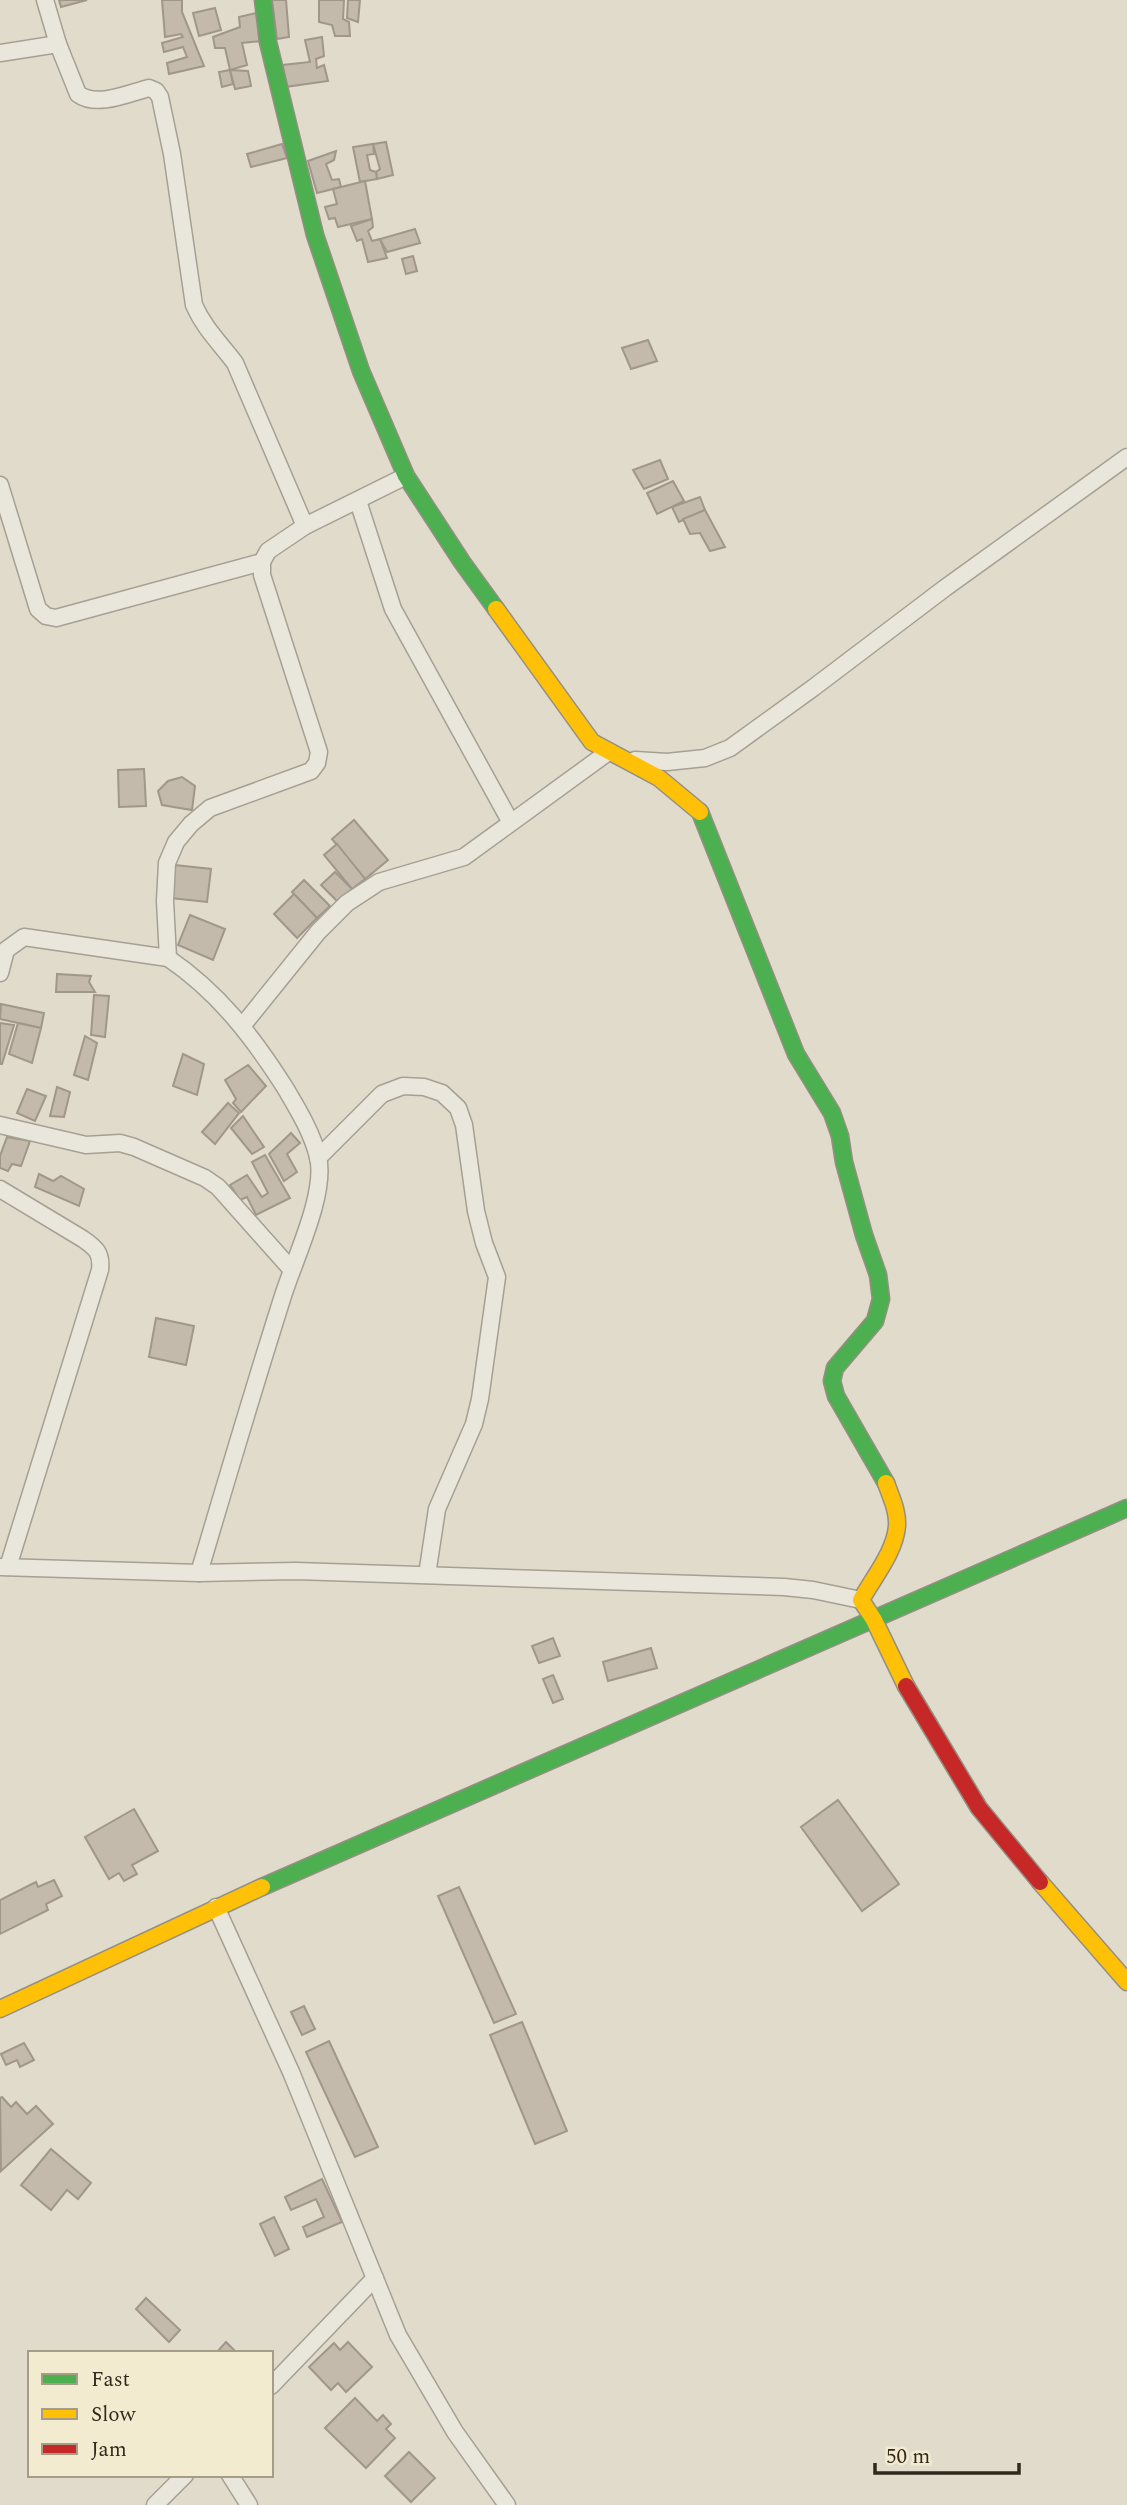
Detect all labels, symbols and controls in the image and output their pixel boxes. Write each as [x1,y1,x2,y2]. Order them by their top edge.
legend [28,2351,273,2477]
text: Fast [91,2364,130,2396]
text: Slow [91,2399,137,2431]
scale bar [875,2432,1018,2476]
text: Jam [91,2434,127,2466]
text: 50 m [886,2441,930,2473]

